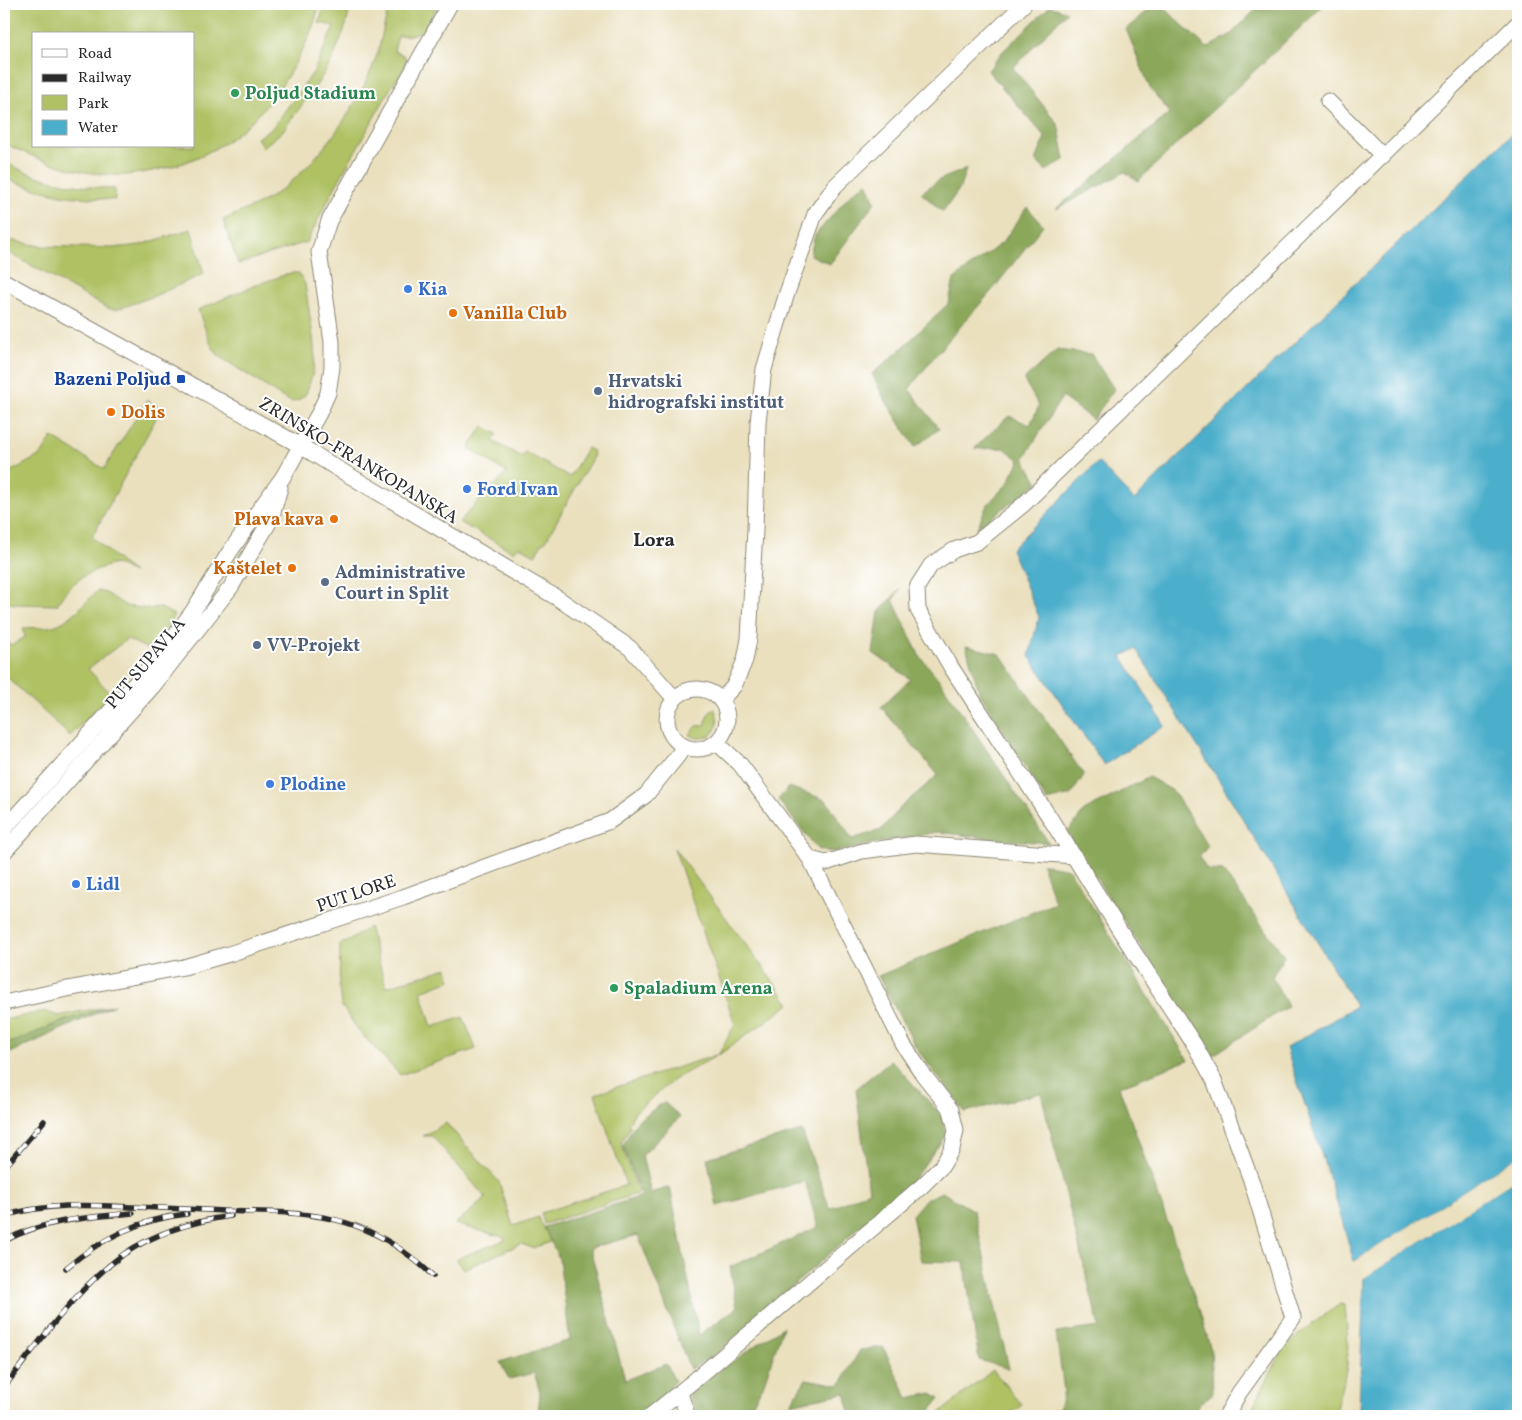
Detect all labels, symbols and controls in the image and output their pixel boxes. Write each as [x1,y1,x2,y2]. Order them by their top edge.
legend [32,32,195,148]
text: Road [78,44,112,65]
text: Railway [78,68,131,89]
place label: Poljud Stadium [245,82,376,107]
marker: Poljud Stadium [229,87,241,99]
text: Park [78,94,109,115]
text: Water [78,118,118,139]
place label: Kia [418,278,447,303]
marker: Kia [402,283,414,295]
place label: Vanilla Club [463,302,567,327]
marker: Vanilla Club [447,307,459,319]
place label: Bazeni Poljud [54,368,171,393]
place label: Hrvatski hidrografski institut [608,370,784,416]
marker: Bazeni Poljud [175,373,187,385]
marker: Hrvatski hidrografski institut [592,385,604,397]
street label: ZRINSKO-FRANKOPANSKA [254,392,463,531]
place label: Dolis [121,401,165,426]
marker: Dolis [105,406,117,418]
place label: Ford Ivan [477,478,559,503]
marker: Ford Ivan [461,483,473,495]
place label: Plava kava [234,508,324,533]
marker: Plava kava [328,513,340,525]
district label: Lora [633,528,675,554]
place label: Kaštelet [213,557,282,582]
place label: Administrative Court in Split [335,561,465,607]
marker: Kaštelet [286,562,298,574]
marker: Administrative Court in Split [319,576,331,588]
street label: PUT SUPAVLA [100,612,192,715]
place label: VV-Projekt [267,634,360,659]
marker: VV-Projekt [251,639,263,651]
place label: Plodine [280,773,346,798]
marker: Plodine [264,778,276,790]
street label: PUT LORE [313,869,400,920]
place label: Lidl [86,873,120,898]
marker: Lidl [70,878,82,890]
place label: Spaladium Arena [624,977,773,1002]
marker: Spaladium Arena [608,982,620,994]

